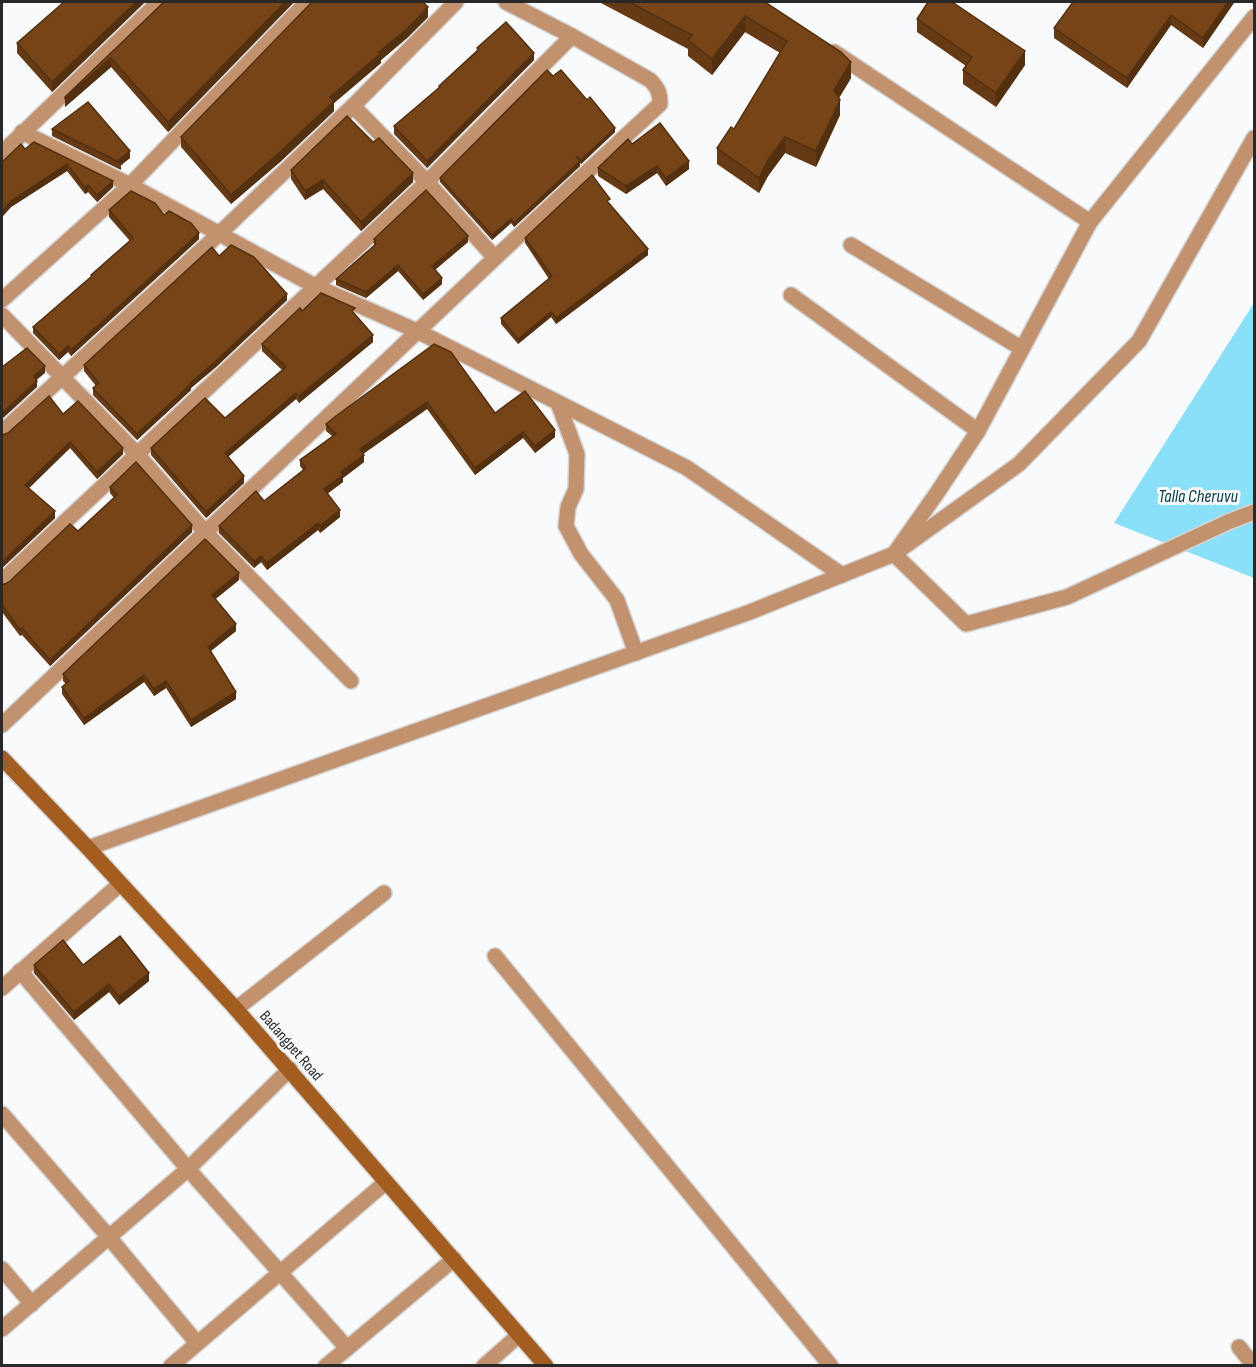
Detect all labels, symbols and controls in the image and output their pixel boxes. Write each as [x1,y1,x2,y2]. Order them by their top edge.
water label: Talla Cheruvu [1158,486,1238,507]
street label: Badangpet Road [255,1007,326,1085]

